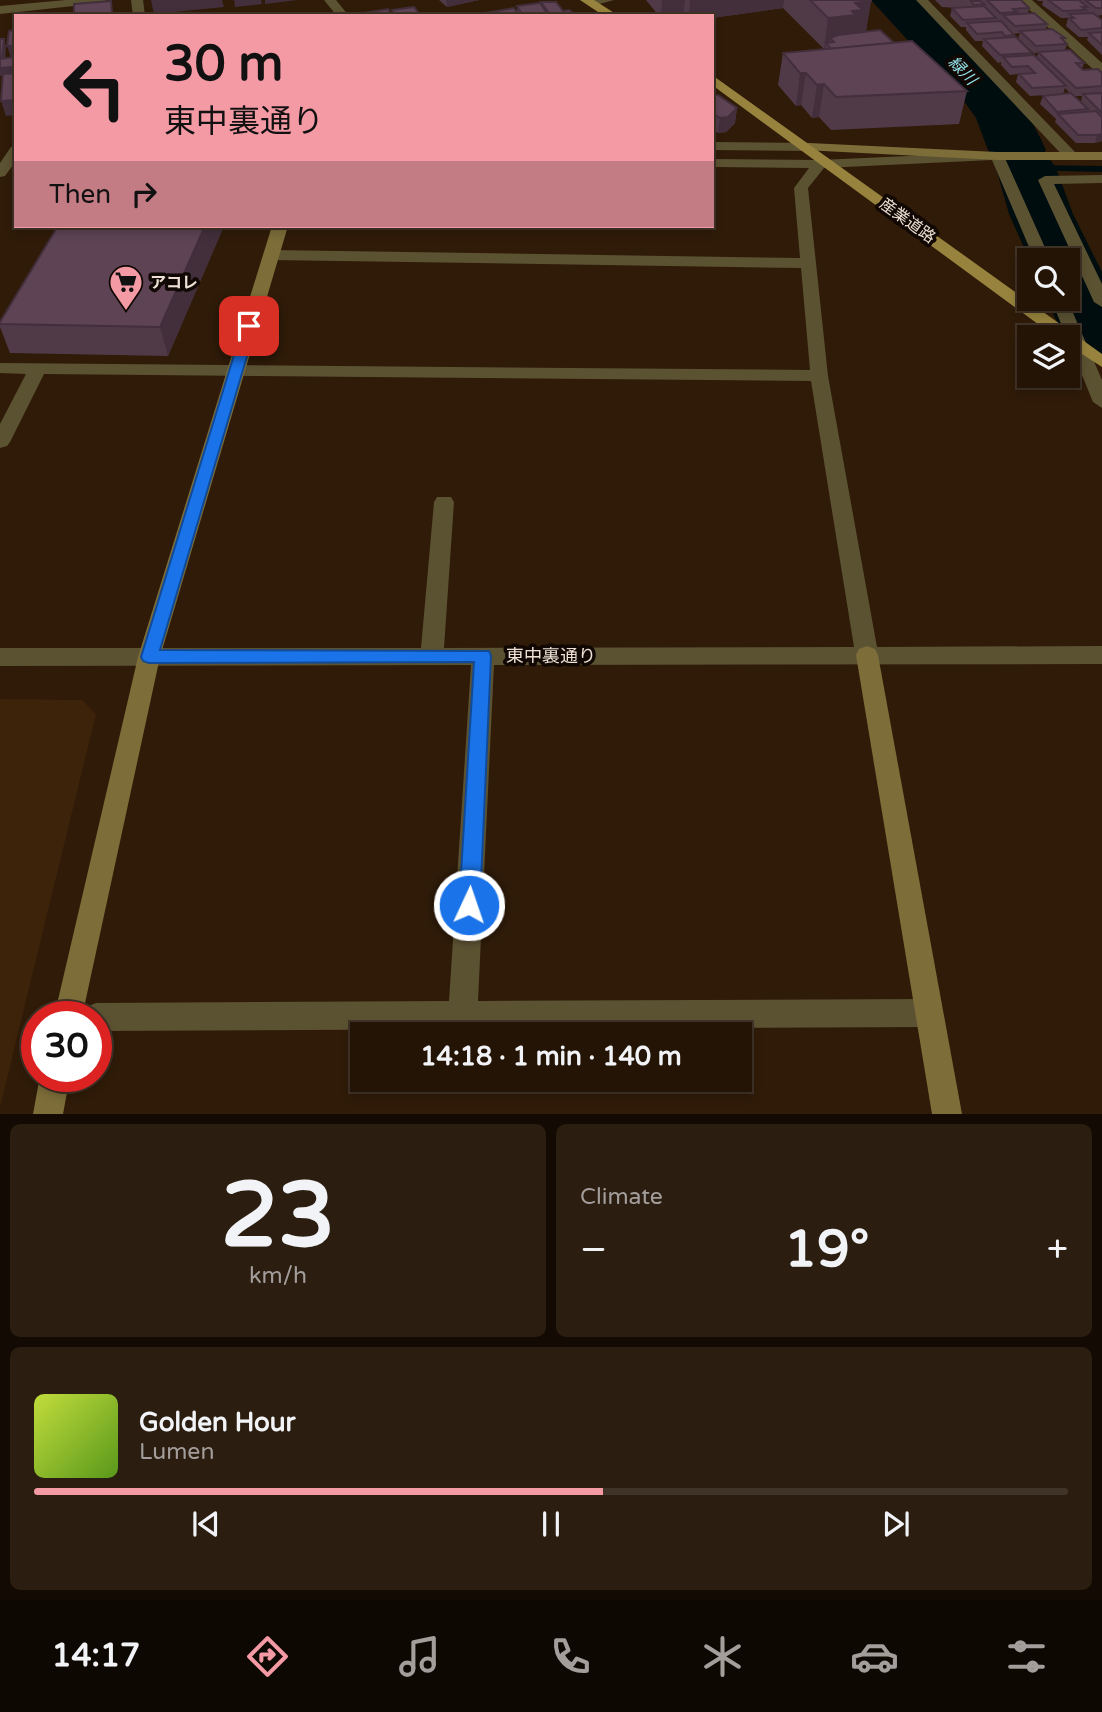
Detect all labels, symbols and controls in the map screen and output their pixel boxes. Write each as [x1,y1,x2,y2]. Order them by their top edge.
text: 30 m [164,35,283,94]
icon: left [49,42,140,133]
water label: 緑川 [944,52,982,91]
text: 東中裏通り [164,103,324,141]
icon: right [125,175,163,213]
text: Then [49,179,111,210]
street label: 産業道路 [876,194,939,248]
map controls [1017,248,1080,388]
button: search [1017,248,1080,311]
supermarket icon: アコレ [107,263,145,312]
place label: アコレ [150,273,198,293]
pin [219,296,279,356]
icon: arrive [230,307,268,345]
button: layers [1017,325,1080,388]
street label: 東中裏通り [506,645,596,667]
position arrow [432,868,506,942]
speed limit sign: 30 [21,1001,112,1092]
text: 14:18 · 1 min · 140 m [420,1041,682,1072]
text: 23 [221,1161,335,1271]
text: Climate [580,1183,663,1211]
text: 19° [784,1218,869,1281]
text: − [580,1227,607,1273]
text: + [1047,1227,1068,1273]
text: km/h [249,1262,307,1290]
text: Golden Hour [139,1407,296,1438]
text: Lumen [139,1438,214,1466]
icon: previous [187,1505,225,1543]
icon: pause [532,1505,570,1543]
icon: next [877,1505,915,1543]
icon: directions [243,1632,292,1681]
icon: music [395,1632,444,1681]
icon: phone [546,1632,595,1681]
icon: climate [698,1632,747,1681]
icon: car [850,1632,899,1681]
icon: filters [1002,1632,1051,1681]
text: 14:17 [51,1637,140,1675]

